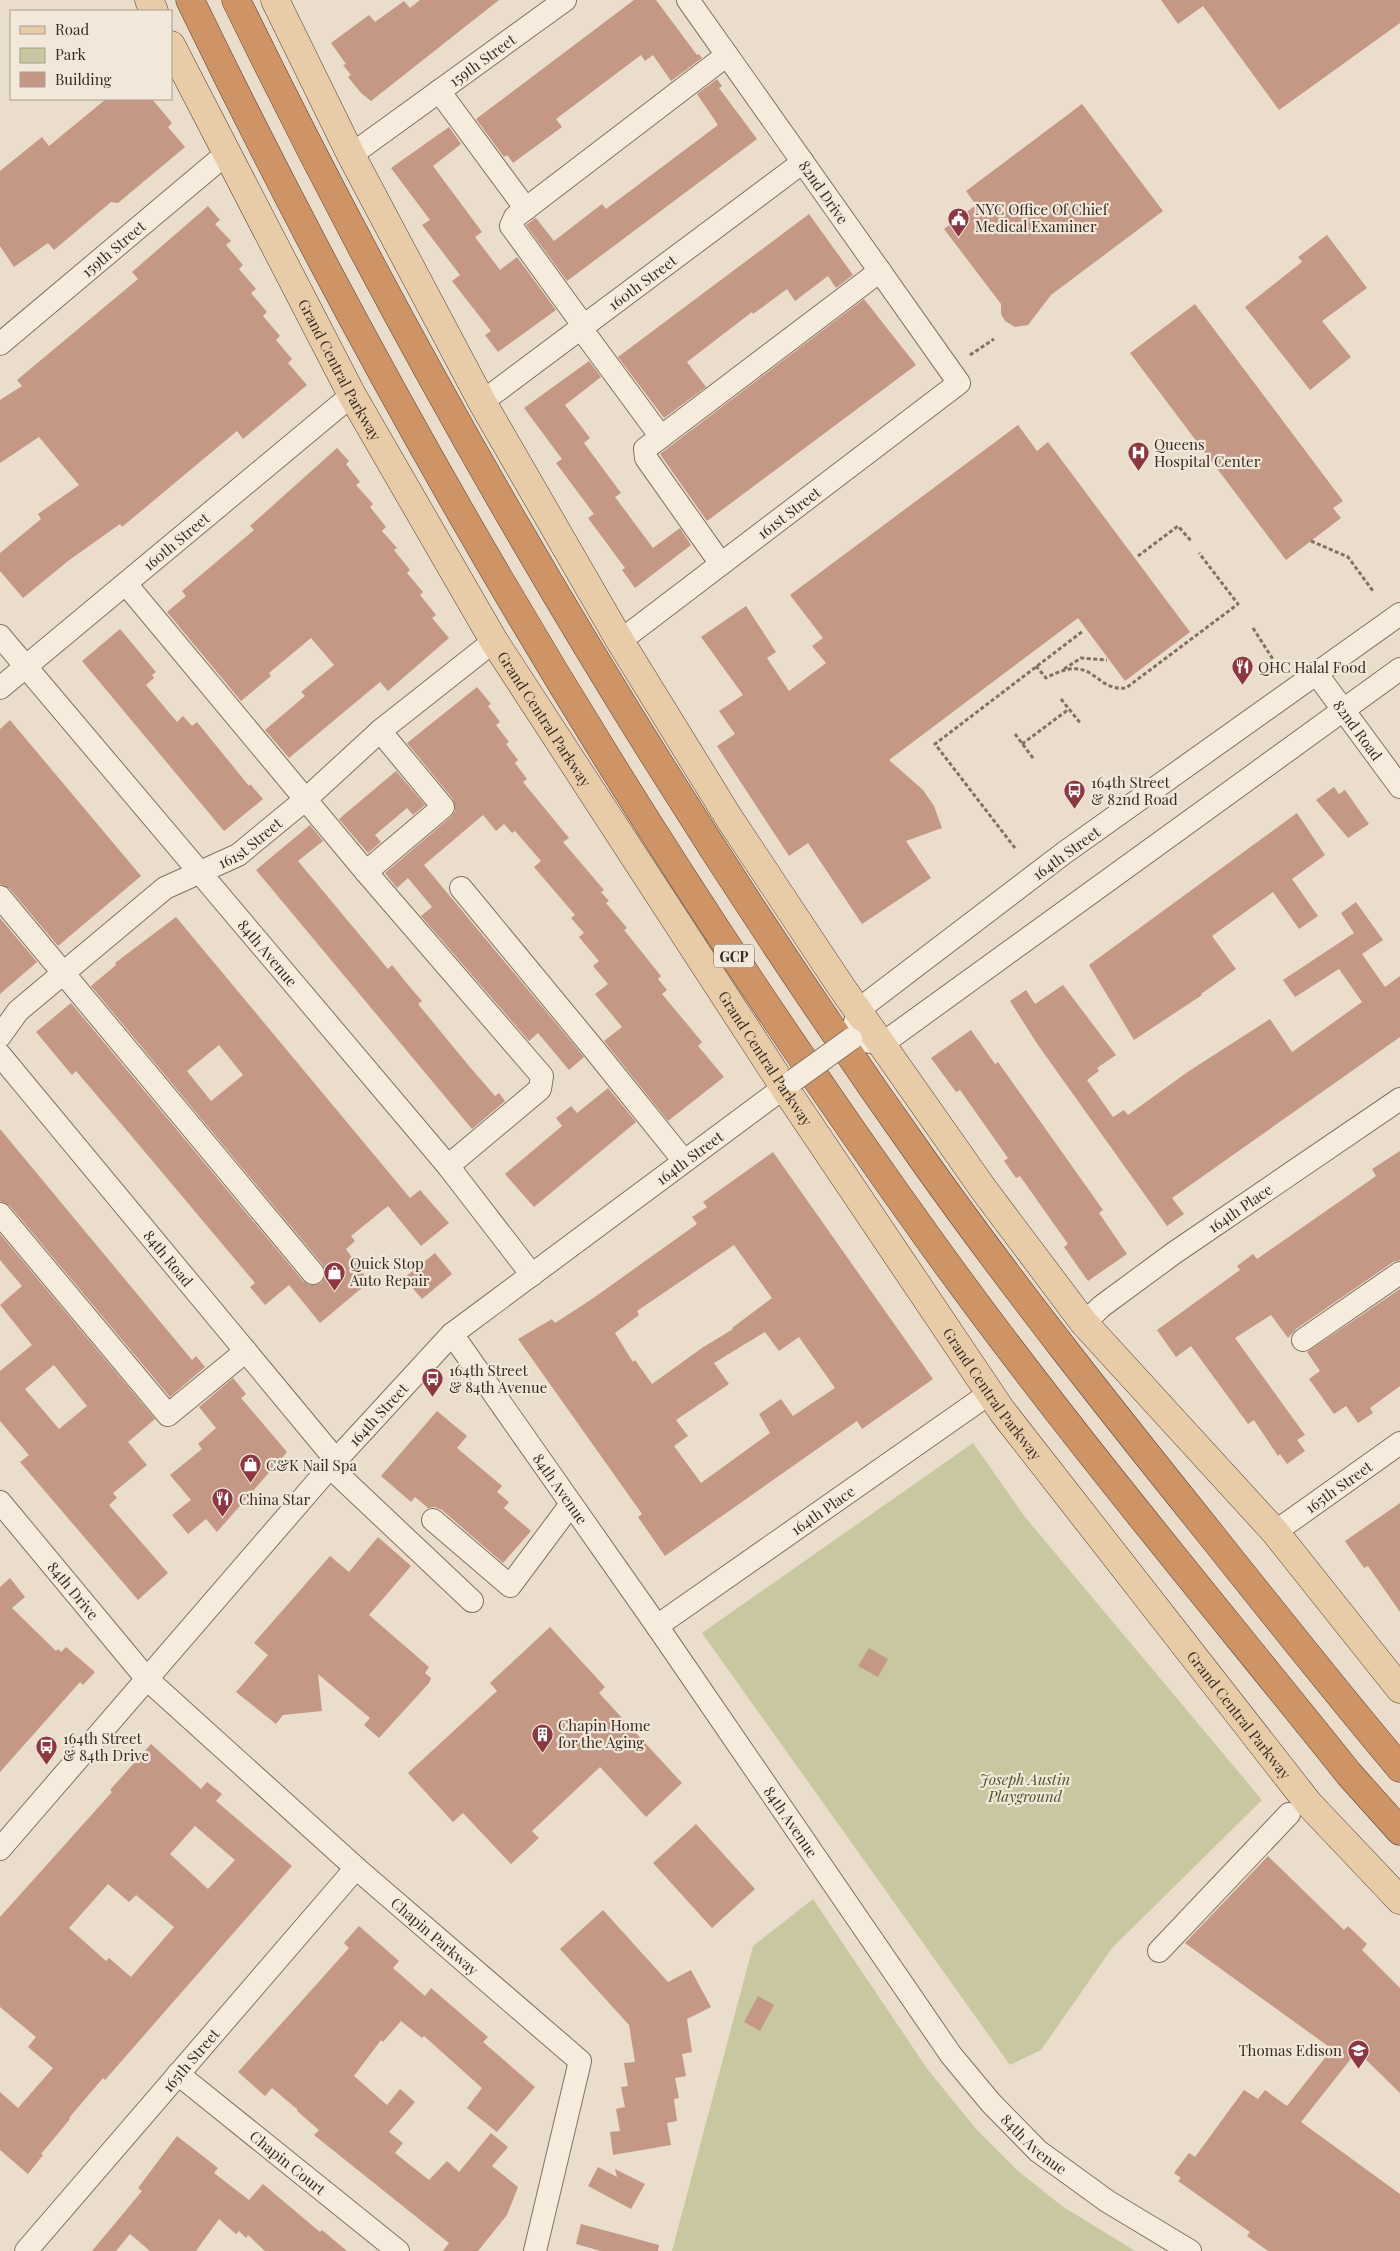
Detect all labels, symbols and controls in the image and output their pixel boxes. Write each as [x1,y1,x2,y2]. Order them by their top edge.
legend [10,10,172,100]
text: Road [55,19,89,39]
street label: 159th Street [445,29,520,91]
text: Park [55,44,87,64]
text: Building [55,69,112,89]
street label: 82nd Drive [795,156,853,228]
place label: NYC Office Of Chief Medical Examiner [975,199,1109,236]
public building icon: NYC Office Of Chief Medical Examiner [947,206,971,237]
street label: 159th Street [77,216,150,281]
street label: 160th Street [604,250,681,314]
street label: Grand Central Parkway [294,295,386,444]
place label: Queens Hospital Center [1154,434,1261,471]
hospital icon: Queens Hospital Center [1126,441,1150,472]
street label: 161st Street [753,482,825,543]
street label: 160th Street [139,508,214,575]
street label: Grand Central Parkway [493,647,596,791]
restaurant icon: QHC Halal Food [1230,655,1254,686]
place label: QHC Halal Food [1258,657,1366,677]
street label: 82nd Road [1329,696,1387,765]
place label: 164th Street & 82nd Road [1091,772,1178,809]
bus stop icon: 164th Street & 82nd Road [1063,779,1087,810]
street label: 161st Street [215,813,286,873]
street label: 164th Street [1028,821,1104,884]
street label: 84th Avenue [234,915,302,991]
road number: GCP [714,944,754,968]
street label: Grand Central Parkway [714,987,818,1130]
street label: 164th Street [652,1126,728,1189]
street label: 164th Place [1204,1179,1276,1237]
street label: 84th Road [139,1226,198,1291]
place label: Quick Stop Auto Repair [349,1253,430,1290]
shop icon: Quick Stop Auto Repair [322,1260,346,1291]
street label: Grand Central Parkway [939,1324,1047,1464]
place label: 164th Street & 84th Avenue [449,1360,547,1397]
bus stop icon: 164th Street & 84th Avenue [421,1367,445,1398]
street label: 164th Street [344,1378,413,1450]
street label: 84th Avenue [529,1449,592,1528]
shop icon: C&K Nail Spa [238,1453,262,1484]
place label: C&K Nail Spa [266,1455,357,1475]
street label: 165th Street [1301,1456,1377,1517]
street label: 164th Place [786,1481,859,1540]
restaurant icon: China Star [211,1487,235,1518]
place label: China Star [239,1489,310,1509]
street label: 84th Drive [43,1557,103,1624]
street label: Grand Central Parkway [1183,1646,1296,1783]
place label: Chapin Home for the Aging [558,1715,651,1752]
building icon: Chapin Home for the Aging [530,1722,554,1753]
place label: 164th Street & 84th Drive [63,1728,149,1765]
bus stop icon: 164th Street & 84th Drive [35,1735,59,1766]
park label: Joseph Austin Playground [980,1769,1070,1806]
street label: 84th Avenue [760,1782,823,1861]
street label: Chapin Parkway [387,1893,483,1980]
street label: 165th Street [158,2024,224,2096]
school or university icon: Thomas Edison [1346,2038,1370,2069]
place label: Thomas Edison [1238,2040,1342,2060]
street label: 84th Avenue [997,2109,1071,2179]
street label: Chapin Court [246,2126,330,2199]

